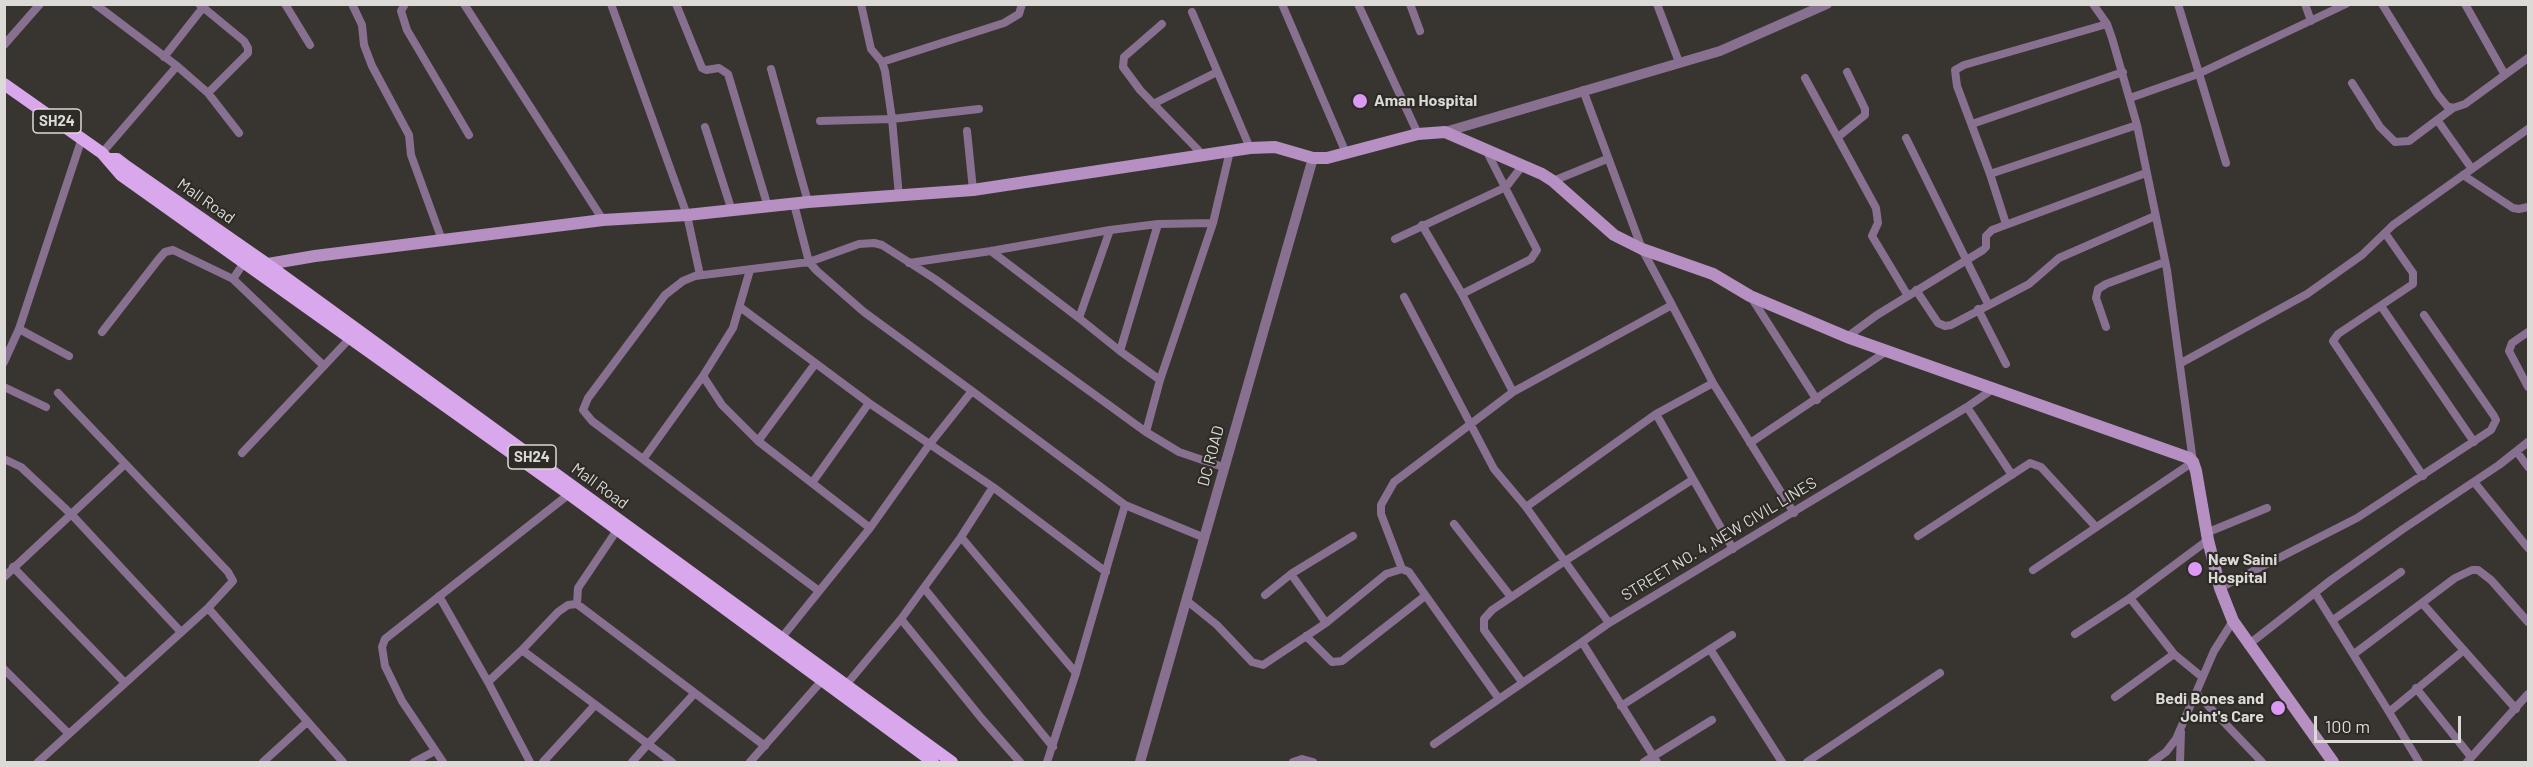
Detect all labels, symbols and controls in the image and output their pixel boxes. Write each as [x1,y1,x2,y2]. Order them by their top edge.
place label: Aman Hospital [1374,91,1477,111]
marker: Aman Hospital [1351,92,1369,110]
road number: SH24 [33,109,81,133]
street label: Mall Road [174,174,238,228]
street label: DC ROAD [1194,424,1228,488]
road number: SH24 [508,445,556,469]
street label: Mall Road [568,459,632,513]
street label: STREET NO. 4 ,NEW CIVIL LINES [1618,473,1820,605]
place label: New Saini Hospital [2208,550,2277,588]
marker: New Saini Hospital [2186,560,2204,578]
place label: Bedi Bones and Joint's Care [2155,689,2264,727]
marker: Bedi Bones and Joint's Care [2269,699,2287,717]
scale bar [2317,704,2464,742]
text: 100 m [2325,715,2370,737]

